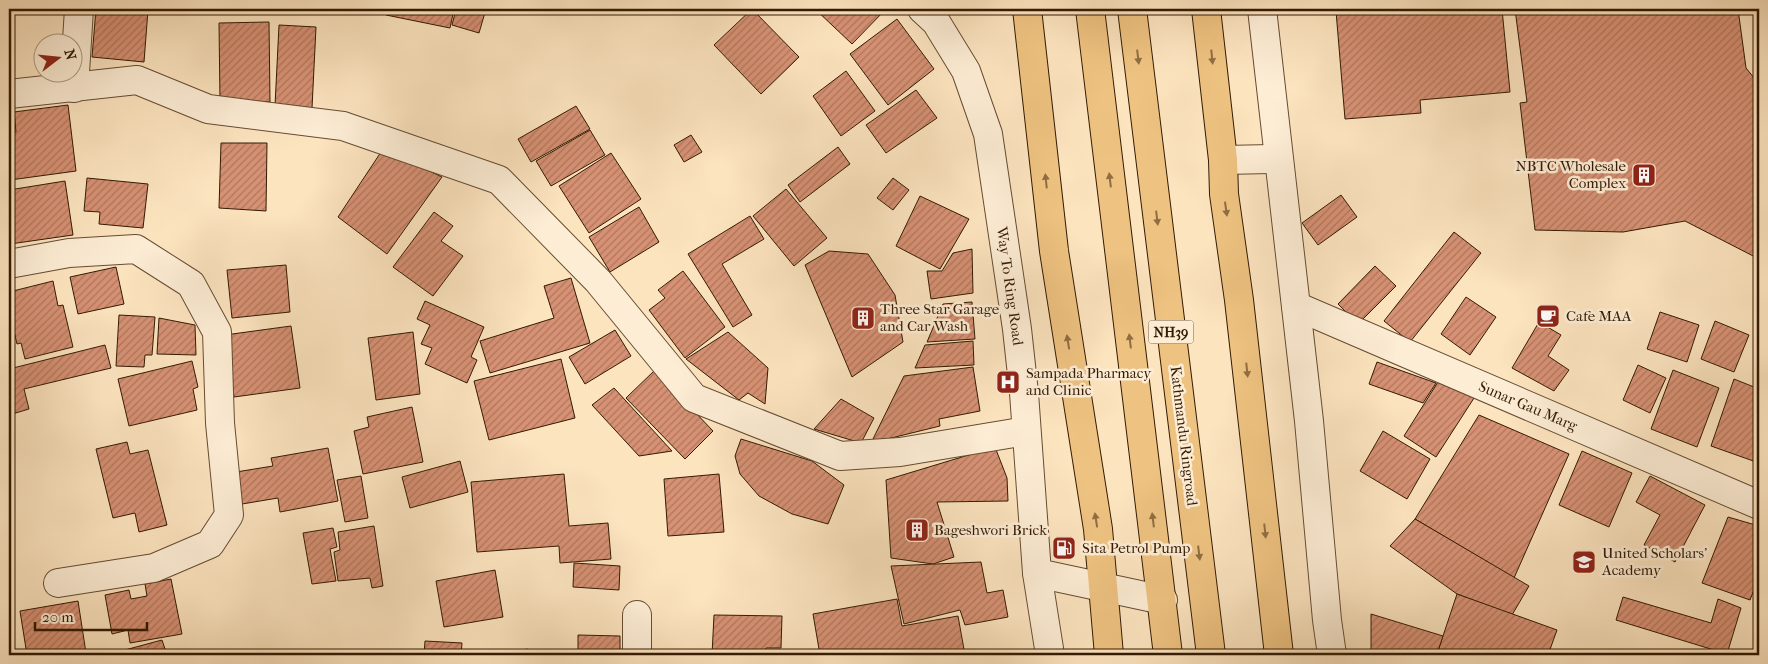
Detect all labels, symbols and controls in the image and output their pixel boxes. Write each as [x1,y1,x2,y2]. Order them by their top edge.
north arrow [32,32,82,82]
text: N [60,47,80,62]
one-way arrow [1134,49,1142,65]
one-way arrow [1208,50,1216,66]
place label: NBTC Wholesale Complex [1515,157,1627,192]
building icon: NBTC Wholesale Complex [1631,162,1657,188]
one-way arrow [1042,172,1050,188]
one-way arrow [1106,172,1114,188]
one-way arrow [1223,201,1231,217]
one-way arrow [1153,211,1161,227]
street label: Way To Ring Road [993,224,1027,347]
place label: Three Star Garage and Car Wash [880,300,1000,335]
cafe icon: Cafe MAA [1535,303,1561,329]
building icon: Three Star Garage and Car Wash [850,305,876,331]
place label: Cafe MAA [1566,307,1632,325]
road number: NH39 [1148,321,1194,344]
one-way arrow [1064,333,1072,349]
one-way arrow [1126,333,1134,349]
one-way arrow [1243,362,1251,378]
place label: Sampada Pharmacy and Clinic [1026,364,1152,399]
street label: Kathmandu Ringroad [1166,365,1202,508]
hospital icon: Sampada Pharmacy and Clinic [995,369,1021,395]
street label: Sunar Gau Marg [1476,377,1581,435]
one-way arrow [1092,511,1100,527]
one-way arrow [1149,512,1157,528]
building icon: Bageshwori Brick [904,517,930,543]
place label: Bageshwori Brick [934,521,1047,539]
one-way arrow [1261,524,1269,540]
fuel station icon: Sita Petrol Pump [1051,535,1077,561]
place label: Sita Petrol Pump [1082,539,1190,557]
place label: United Scholars' Academy [1601,544,1707,579]
one-way arrow [1195,546,1203,562]
school or university icon: United Scholars' Academy [1571,549,1597,575]
scale bar [35,599,148,631]
text: 20 m [42,608,74,626]

